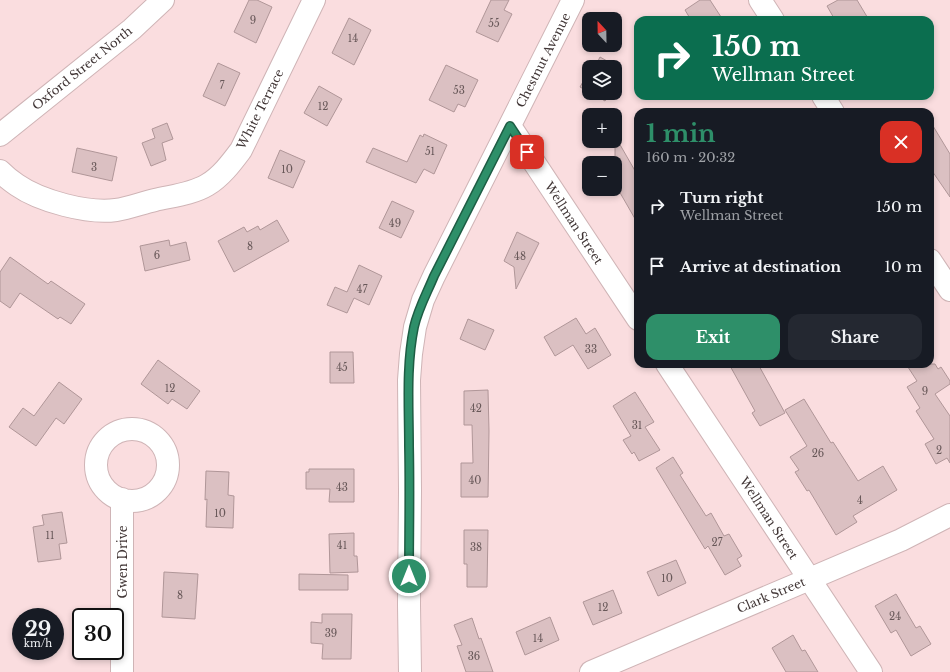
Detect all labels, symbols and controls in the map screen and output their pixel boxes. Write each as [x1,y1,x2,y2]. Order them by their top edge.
street label: Chestnut Avenue [513,10,573,110]
north arrow [582,12,622,52]
map controls [582,12,622,196]
house number: 9 [250,14,256,27]
house number: 55 [488,17,500,30]
street label: Oxford Street North [29,23,135,113]
text: 150 m [712,29,800,64]
house number: 14 [348,32,358,45]
icon: right [646,32,698,84]
button: layers [582,60,622,100]
text: Wellman Street [712,64,855,86]
street label: White Terrace [233,66,287,152]
house number: 7 [219,79,225,92]
house number: 53 [453,84,465,97]
house number: 12 [318,100,328,113]
button: + [582,108,622,148]
text: 1 min [646,119,716,148]
button: close [880,121,922,163]
pin [510,135,544,169]
icon: arrive [516,141,538,163]
house number: 51 [425,145,435,158]
text: 160 m · 20:32 [646,149,735,166]
button: − [582,156,622,196]
house number: 3 [91,161,97,174]
house number: 10 [281,163,293,176]
street label: Wellman Street [541,178,606,267]
text: Turn right [680,188,763,207]
icon: right [646,195,668,217]
text: 150 m [876,197,922,216]
text: Wellman Street [680,207,783,224]
house number: 49 [389,217,401,230]
house number: 8 [247,240,253,253]
house number: 6 [154,249,160,262]
house number: 48 [514,250,526,263]
icon: arrive [646,255,668,277]
text: Arrive at destination [680,257,841,276]
text: 10 m [884,257,922,276]
house number: 47 [357,283,368,296]
button: Exit [646,314,780,360]
button: Share [788,314,922,360]
house number: 33 [585,343,597,356]
house number: 45 [336,361,348,374]
house number: 12 [165,382,175,395]
house number: 9 [922,385,928,398]
house number: 42 [470,402,482,415]
house number: 31 [632,419,642,432]
house number: 2 [936,444,942,457]
house number: 26 [812,447,824,460]
street label: Wellman Street [736,473,801,562]
house number: 40 [469,474,482,487]
house number: 43 [336,481,348,494]
house number: 4 [857,494,863,507]
house number: 10 [214,507,226,520]
street label: Gwen Drive [115,525,130,599]
house number: 11 [46,529,54,542]
house number: 27 [711,536,724,549]
house number: 41 [337,539,347,552]
house number: 38 [470,541,482,554]
position arrow [388,555,430,597]
house number: 10 [661,572,673,585]
street label: Clark Street [735,574,808,616]
house number: 8 [177,589,183,602]
house number: 12 [598,601,608,614]
speed limit sign: 30 [72,608,124,660]
house number: 24 [889,610,901,623]
text: 29 [25,617,51,641]
house number: 39 [325,627,337,640]
house number: 14 [533,632,543,645]
text: km/h [24,637,52,650]
house number: 36 [468,650,480,663]

